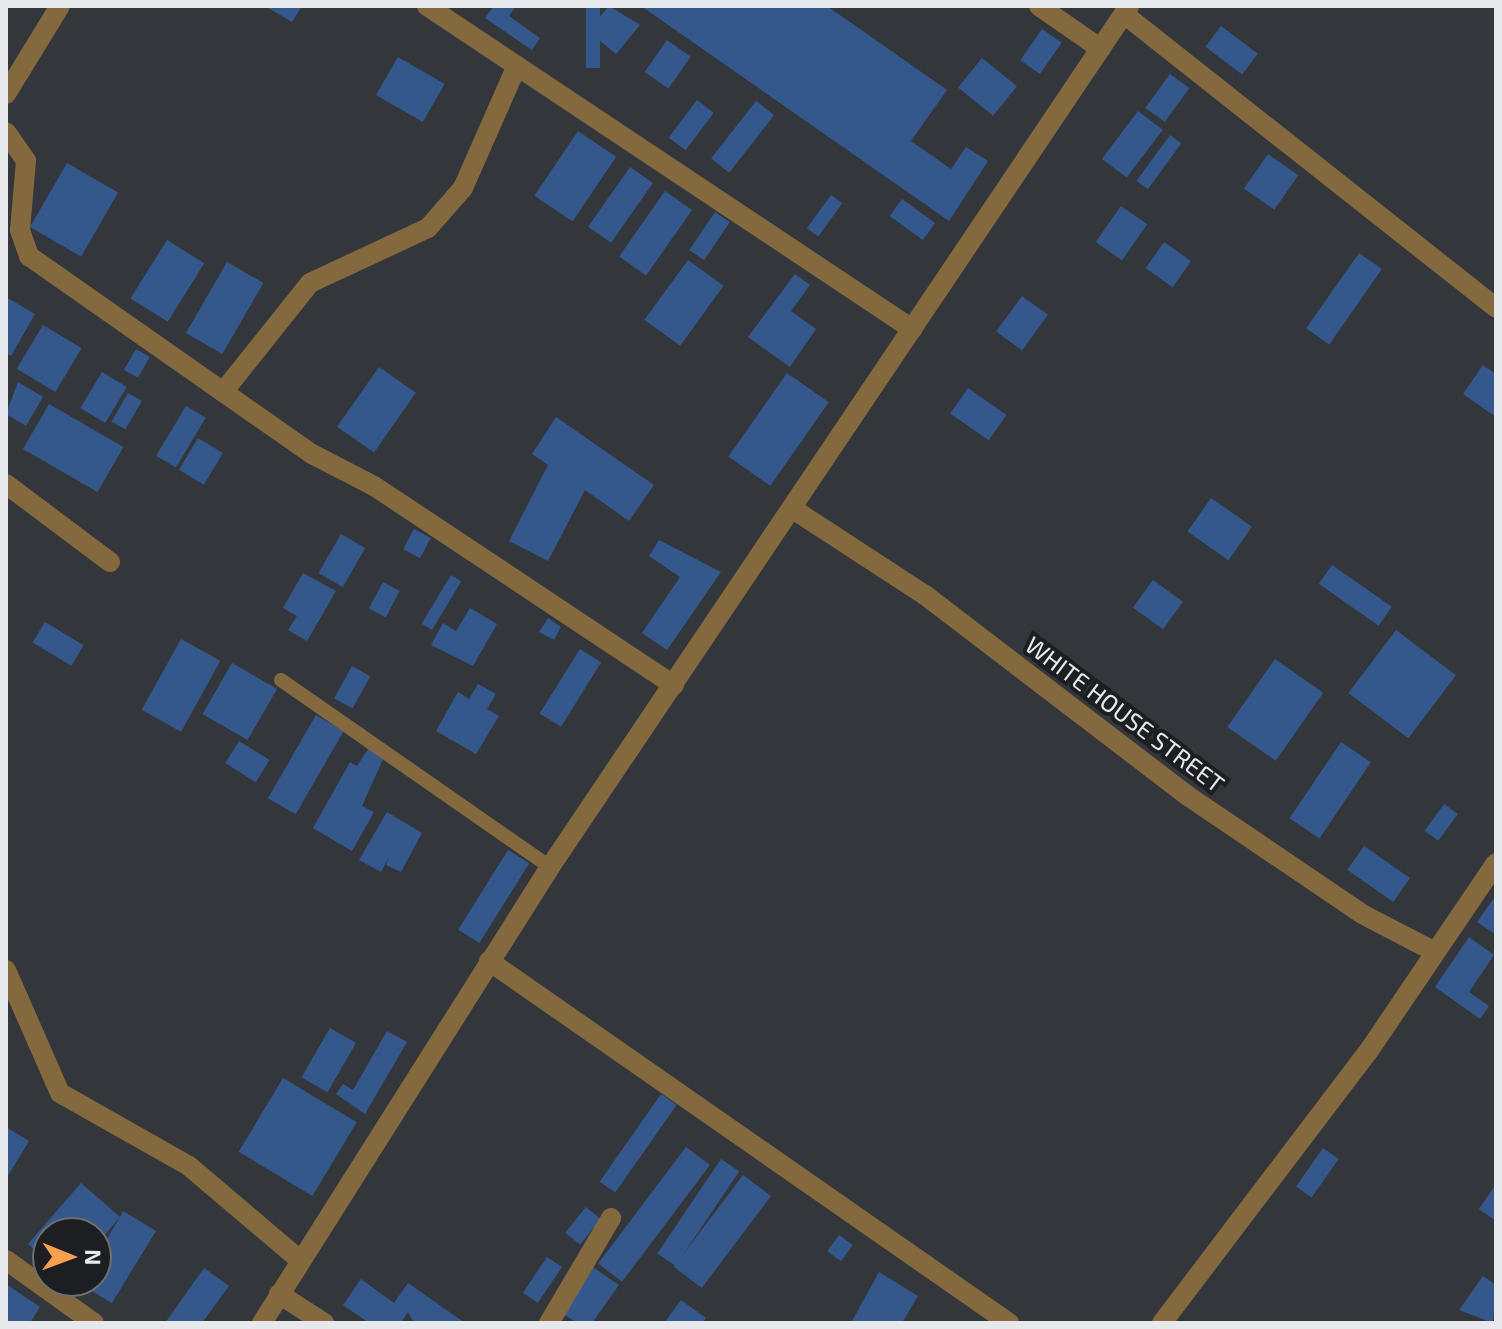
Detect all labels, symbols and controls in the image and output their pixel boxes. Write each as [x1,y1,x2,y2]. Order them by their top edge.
street label: WHITE HOUSE STREET [1020,630,1230,798]
north arrow [32,1217,112,1297]
text: N [81,1249,107,1266]

